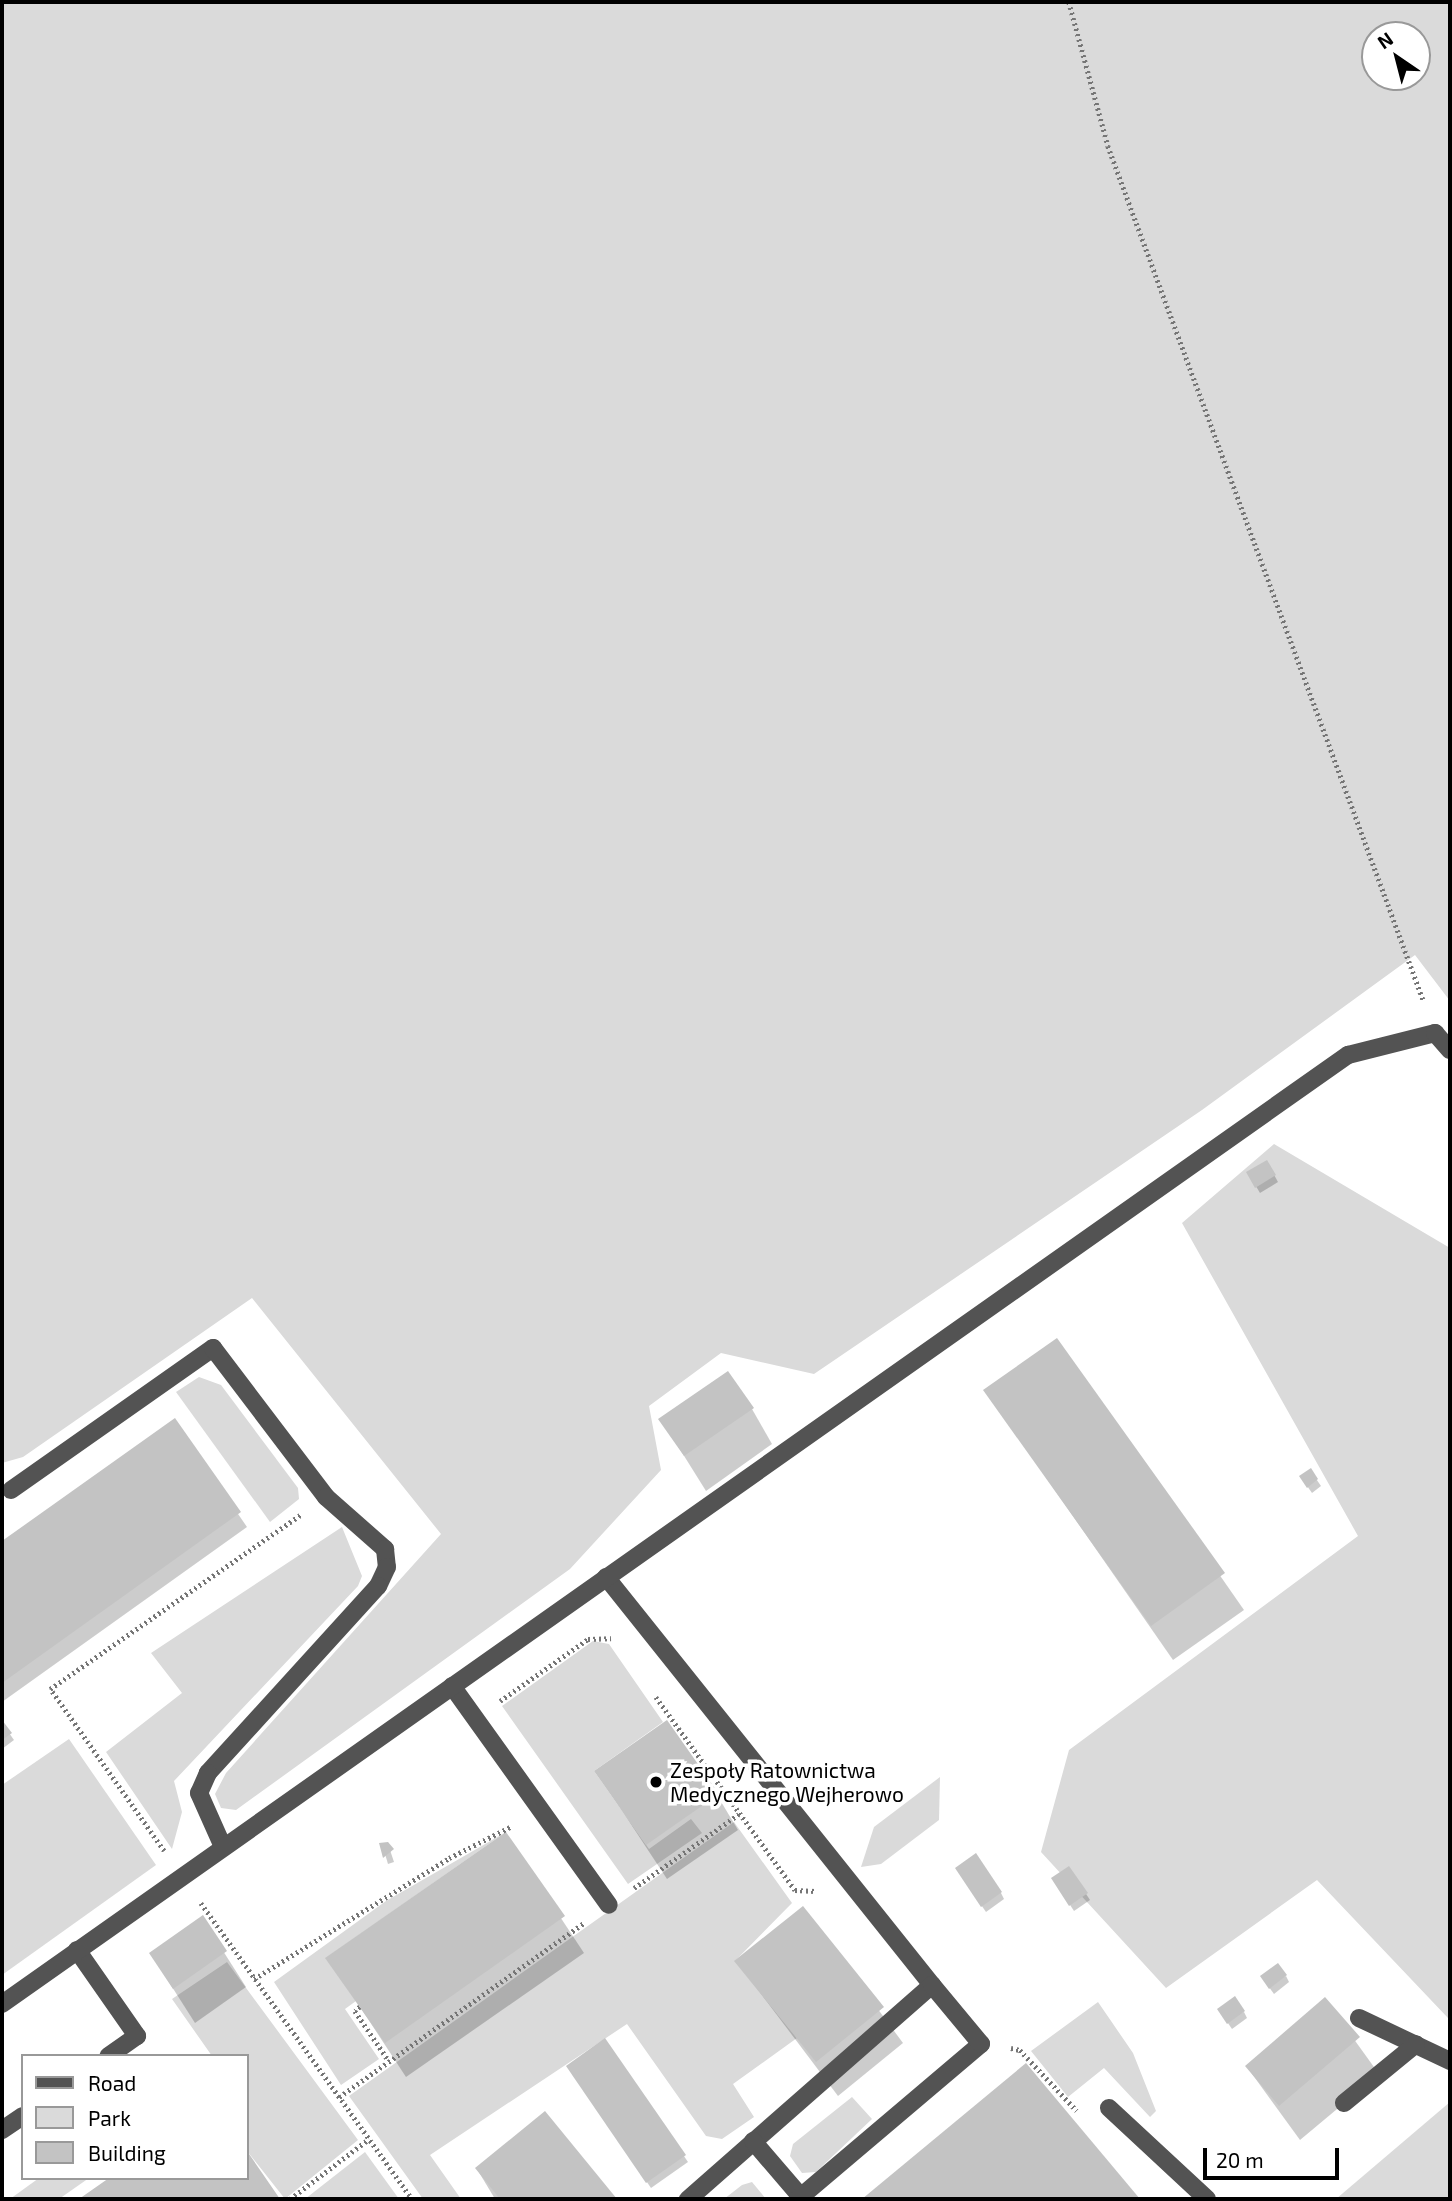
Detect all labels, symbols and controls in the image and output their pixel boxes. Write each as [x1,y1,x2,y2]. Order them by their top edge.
north arrow [1361,21,1431,91]
text: N [1373,27,1397,53]
place label: Zespoły Ratownictwa Medycznego Wejherowo [670,1757,904,1807]
marker: Zespoły Ratownictwa Medycznego Wejherowo [648,1774,664,1790]
legend [21,2054,248,2180]
text: Road [88,2070,136,2095]
text: Park [88,2105,131,2130]
scale bar [1207,2134,1344,2178]
text: Building [88,2140,166,2165]
text: 20 m [1216,2147,1264,2172]

